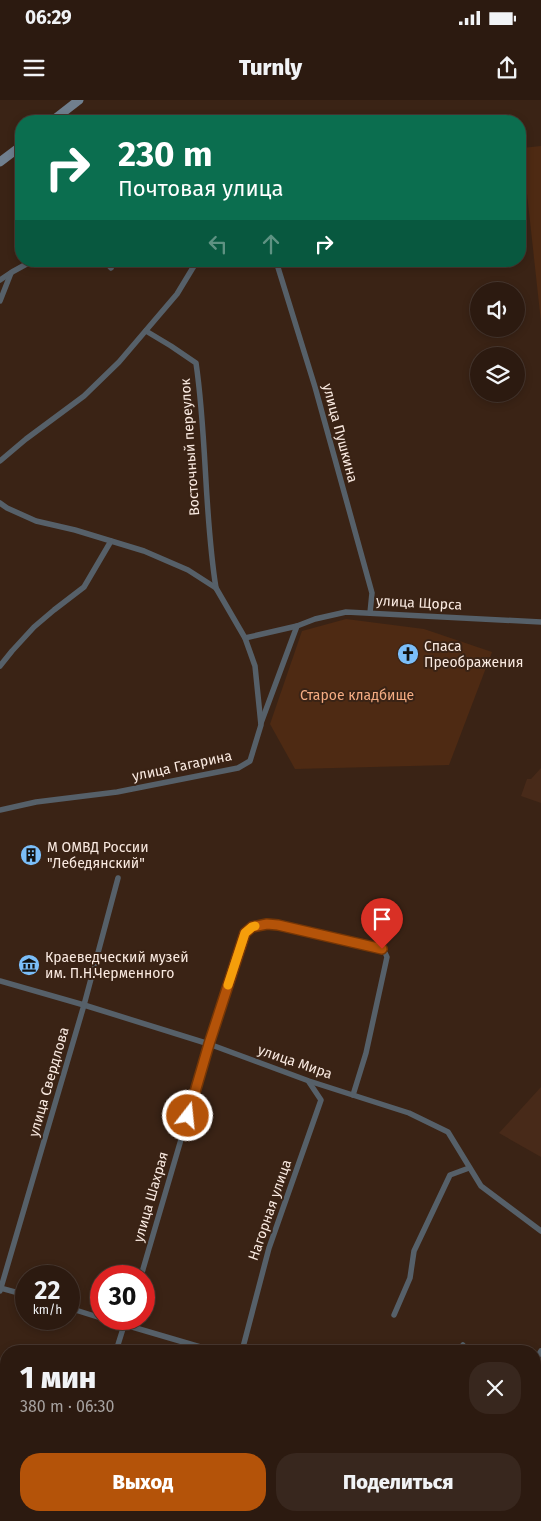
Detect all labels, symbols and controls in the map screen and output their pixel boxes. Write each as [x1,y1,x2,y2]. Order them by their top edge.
text: 06:29 [25,6,72,29]
icon: menu [20,54,48,82]
text: Turnly [239,54,302,81]
icon: share [493,54,521,82]
text: 230 m [118,133,212,175]
icon: right [35,135,100,200]
text: Почтовая улица [118,175,283,202]
icon: left [204,230,232,258]
icon: ahead [257,230,285,258]
icon: right [310,230,338,258]
map controls [470,282,525,402]
button: sound [470,282,525,337]
button: layers [470,347,525,402]
street label: Восточный переулок [177,377,203,516]
street label: улица Пушкина [319,382,361,484]
street label: улица Щорса [375,592,463,614]
place label: Спаса Преображения [424,638,523,671]
church icon: Спаса Преображения [396,642,420,666]
park label: Старое кладбище [300,687,414,704]
street label: улица Гагарина [130,747,234,785]
place label: М ОМВД России "Лебедянский" [47,839,149,872]
building icon: М ОМВД России "Лебедянский" [19,843,43,867]
pin [361,898,403,949]
icon: arrive [368,905,396,933]
place label: Краеведческий музей им. П.Н.Черменного [45,949,189,982]
museum icon: Краеведческий музей им. П.Н.Черменного [17,953,41,977]
street label: улица Свердлова [25,1025,73,1139]
street label: улица Мира [255,1041,335,1083]
position arrow [161,1089,213,1141]
street label: улица Шахрая [130,1150,172,1244]
street label: Нагорная улица [245,1157,295,1263]
speed limit sign: 30 [90,1265,155,1330]
text: 22 [35,1276,60,1306]
text: km/h [33,1303,62,1317]
text: 1 мин [20,1360,96,1396]
button: close [469,1362,521,1414]
text: 380 m · 06:30 [20,1397,114,1416]
button: Выход [20,1453,266,1511]
button: Поделиться [276,1453,521,1511]

